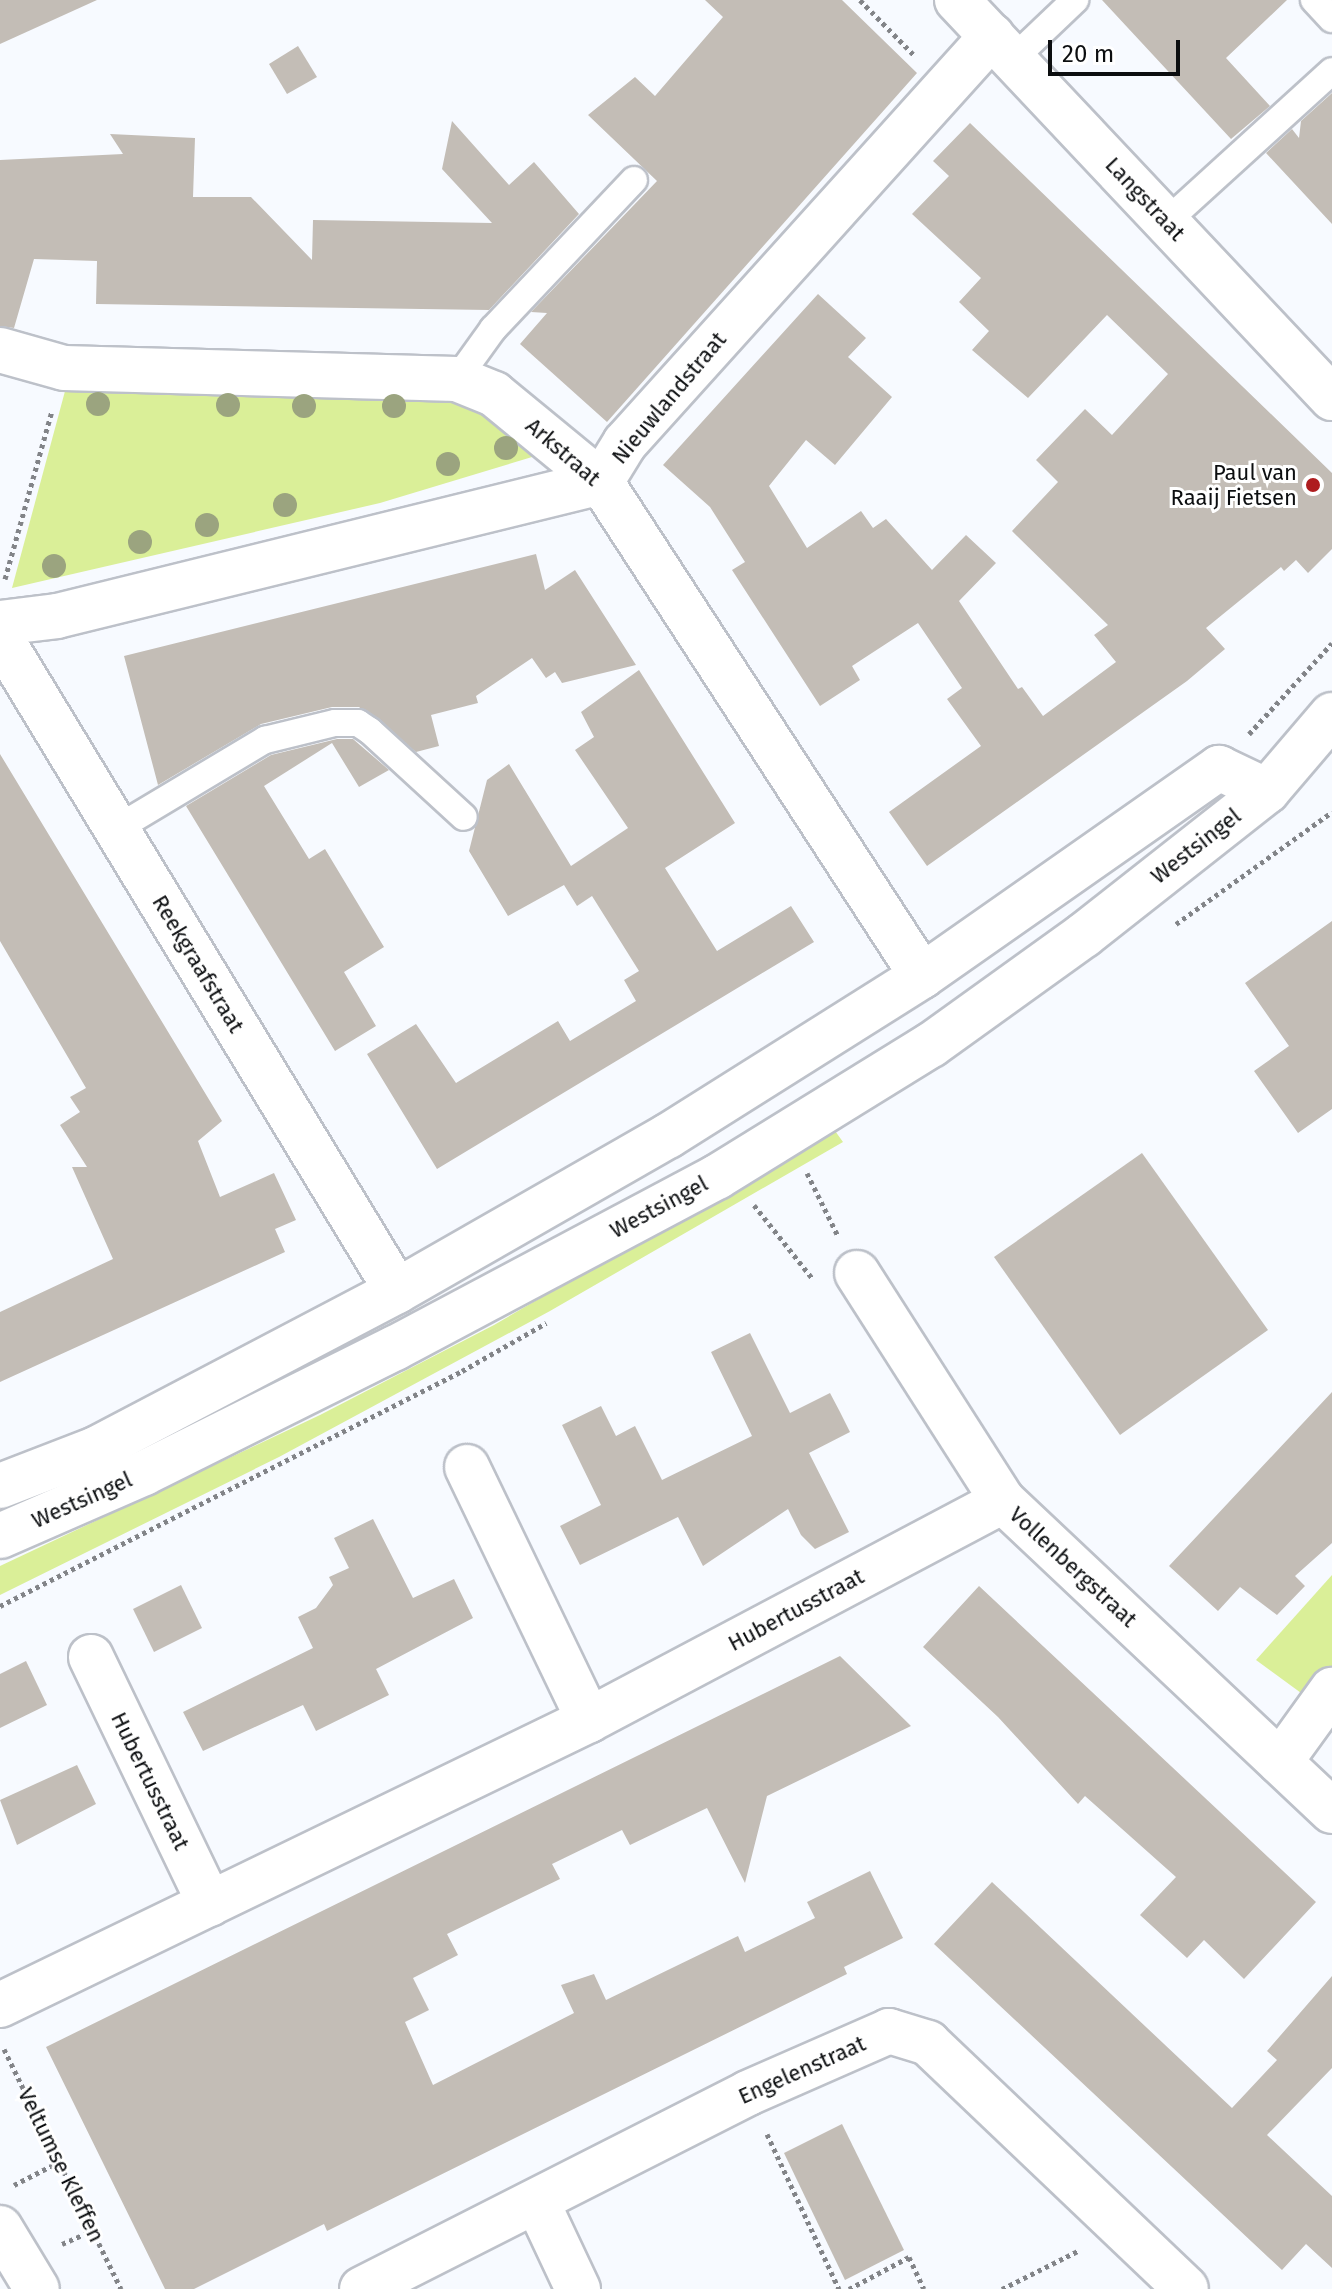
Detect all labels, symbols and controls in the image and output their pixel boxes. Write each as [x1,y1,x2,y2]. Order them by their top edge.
scale bar [1052,24,1184,74]
text: 20 m [1062,40,1114,68]
street label: Langstraat [1100,152,1190,246]
street label: Nieuwlandstraat [606,327,732,469]
street label: Arkstraat [520,413,606,491]
place label: Paul van Raaij Fietsen [1171,459,1297,510]
marker: Paul van Raaij Fietsen [1304,476,1322,494]
street label: Westsingel [1146,803,1246,889]
street label: Reekgraafstraat [147,890,249,1038]
street label: Westsingel [606,1170,712,1244]
street label: Westsingel [28,1466,136,1534]
street label: Vollenbergstraat [1004,1501,1142,1633]
street label: Hubertusstraat [724,1563,868,1657]
street label: Hubertusstraat [105,1708,195,1854]
street label: Engelenstraat [734,2030,870,2110]
street label: Veltumse Kleffen [12,2083,110,2247]

